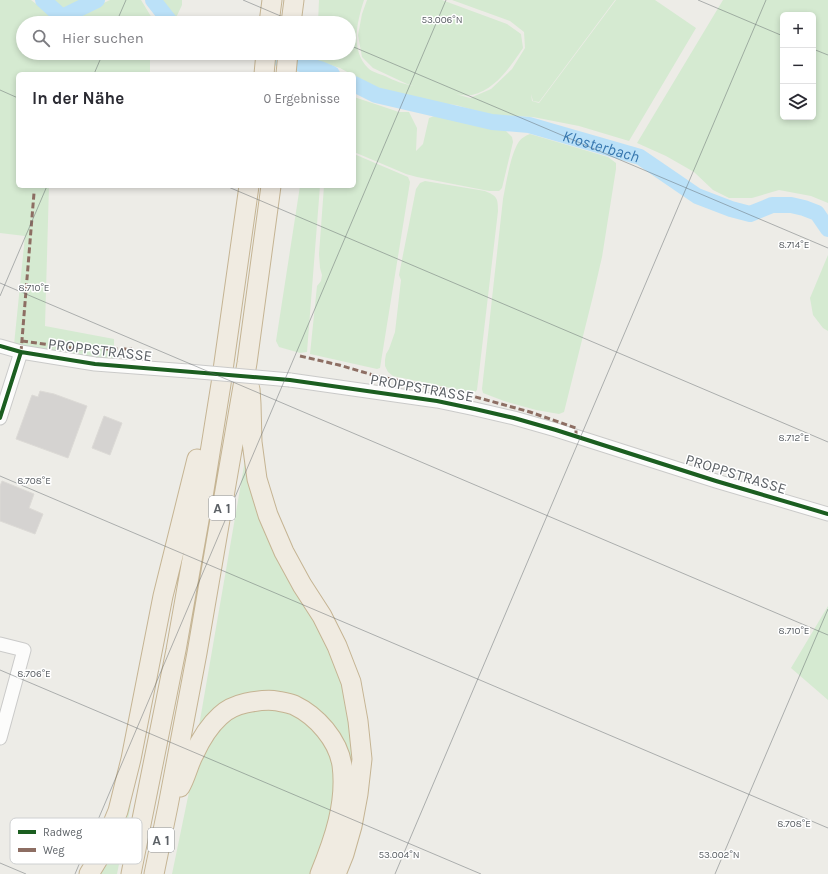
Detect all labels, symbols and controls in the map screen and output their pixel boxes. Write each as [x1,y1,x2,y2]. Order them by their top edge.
map controls [780,12,816,120]
button: + [780,12,816,48]
text: 53.006°N [421,14,463,26]
search box [16,16,356,60]
icon: search [30,27,52,49]
text: Hier suchen [62,29,144,47]
button: − [780,48,816,84]
button: layers [780,84,816,120]
text: In der Nähe [32,88,124,108]
text: 0 Ergebnisse [264,91,340,106]
water label: Klosterbach [560,126,642,166]
text: 8.714°E [779,239,809,251]
text: 8.710°E [19,282,49,294]
street label: PROPPSTRASSE [47,335,153,365]
street label: PROPPSTRASSE [369,370,475,406]
text: 8.712°E [779,432,809,444]
street label: PROPPSTRASSE [683,450,789,498]
text: 8.708°E [17,475,51,487]
road number: A 1 [209,496,235,520]
text: 8.710°E [779,625,809,637]
text: 8.706°E [17,668,51,680]
legend [10,818,142,864]
text: 8.708°E [777,818,811,830]
text: Radweg [43,826,83,839]
road number: A 1 [148,828,174,852]
text: Weg [43,844,65,857]
text: 53.004°N [378,849,420,861]
text: 53.002°N [698,849,740,861]

